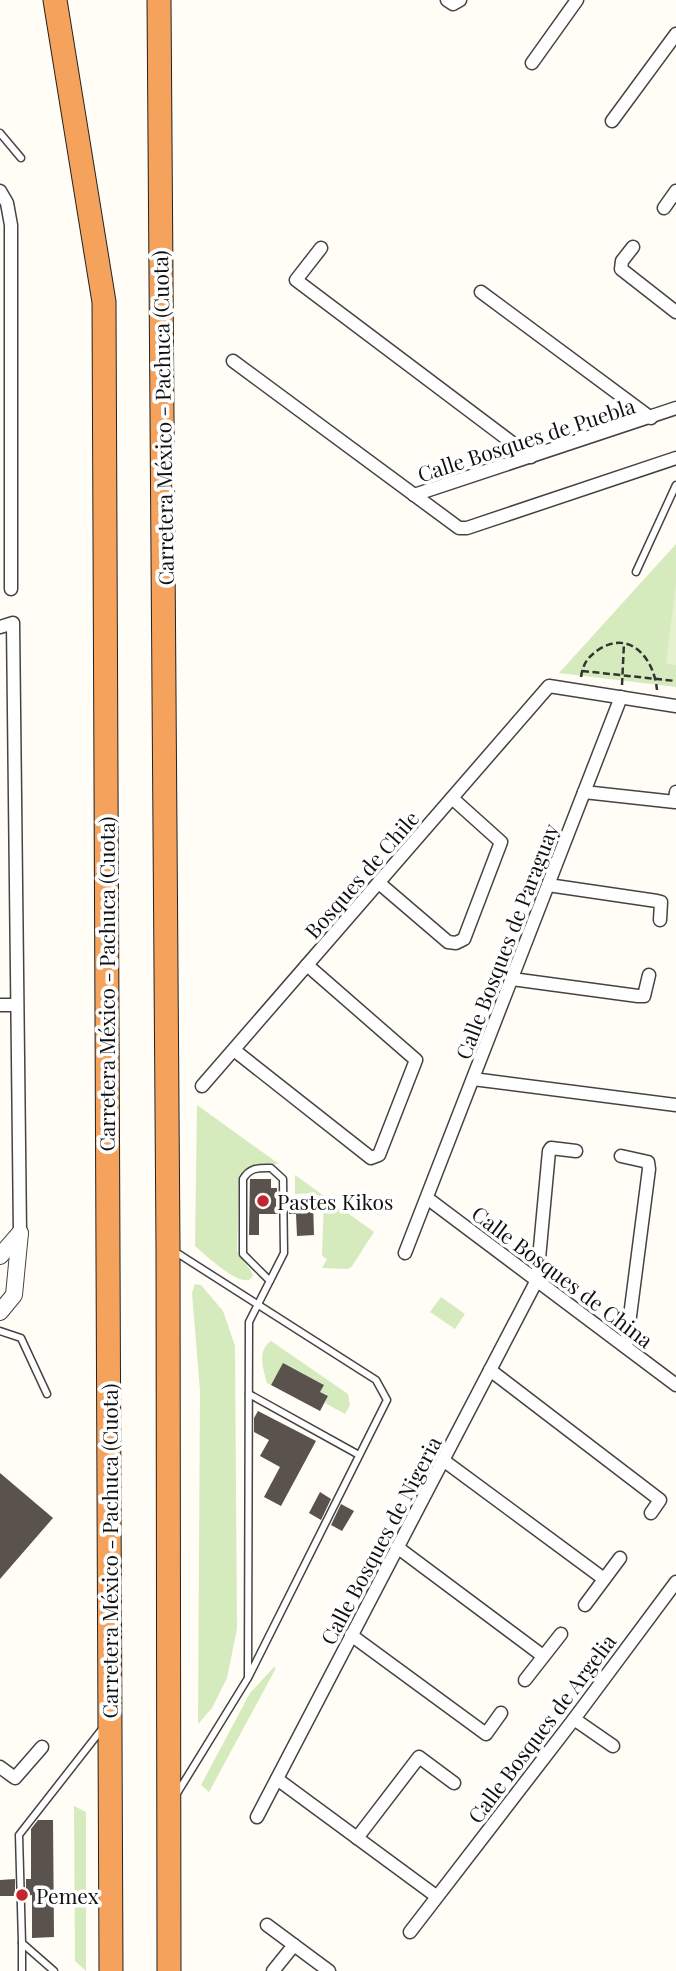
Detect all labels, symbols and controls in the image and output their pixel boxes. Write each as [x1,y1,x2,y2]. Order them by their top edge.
street label: Carretera México - Pachuca (Cuota) [145,250,179,586]
street label: Calle Bosques de Puebla [414,390,639,487]
street label: Bosques de Chile [298,804,424,944]
street label: Carretera México - Pachuca (Cuota) [92,816,120,1152]
street label: Calle Bosques de Paraguay [448,819,564,1063]
place label: Pastes Kikos [277,1187,393,1215]
marker: Pastes Kikos [255,1193,271,1209]
street label: Calle Bosques de China [467,1199,660,1354]
street label: Carretera México - Pachuca (Cuota) [95,1383,123,1719]
street label: Calle Bosques de Nigeria [313,1431,447,1649]
street label: Calle Bosques de Argelia [461,1627,622,1828]
place label: Pemex [36,1881,99,1909]
marker: Pemex [14,1887,30,1903]

